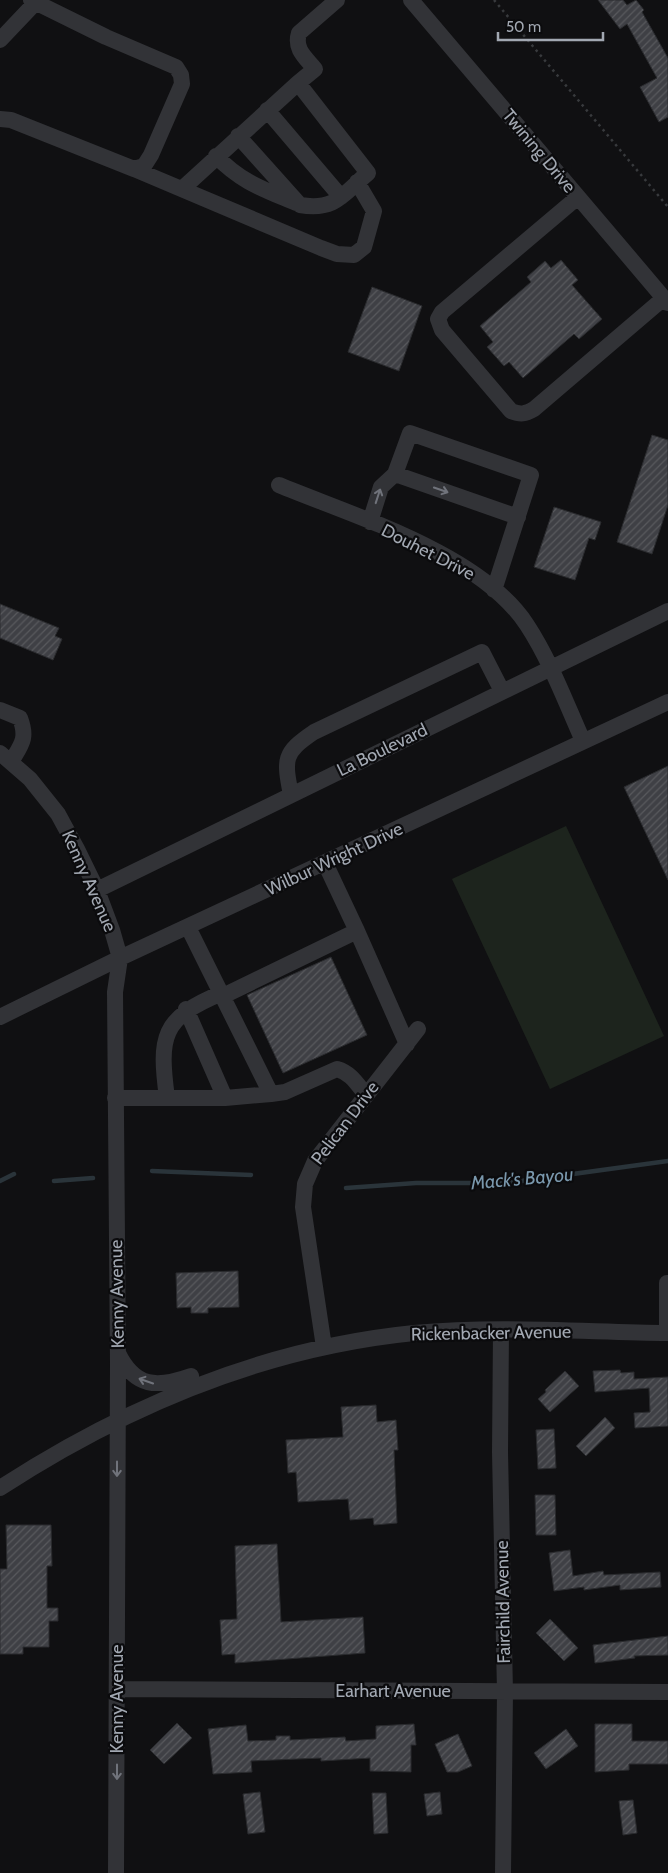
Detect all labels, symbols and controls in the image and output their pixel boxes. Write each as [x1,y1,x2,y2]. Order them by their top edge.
scale bar [498,10,603,42]
text: 50 m [506,18,541,36]
street label: Twining Drive [498,105,580,197]
one-way arrow [433,486,449,495]
one-way arrow [374,488,384,504]
street label: Douhet Drive [378,519,478,585]
street label: La Boulevard [333,719,431,781]
street label: Wilbur Wright Drive [262,818,406,900]
street label: Kenny Avenue [57,827,121,935]
street label: Pelican Drive [307,1077,383,1169]
water label: Mack's Bayou [469,1163,574,1195]
street label: Kenny Avenue [105,1239,129,1349]
street label: Rickenbacker Avenue [411,1321,571,1345]
one-way arrow [139,1376,154,1385]
one-way arrow [112,1460,122,1477]
street label: Fairchild Avenue [491,1540,515,1664]
street label: Kenny Avenue [106,1645,128,1753]
street label: Earhart Avenue [335,1680,451,1702]
one-way arrow [112,1763,122,1779]

